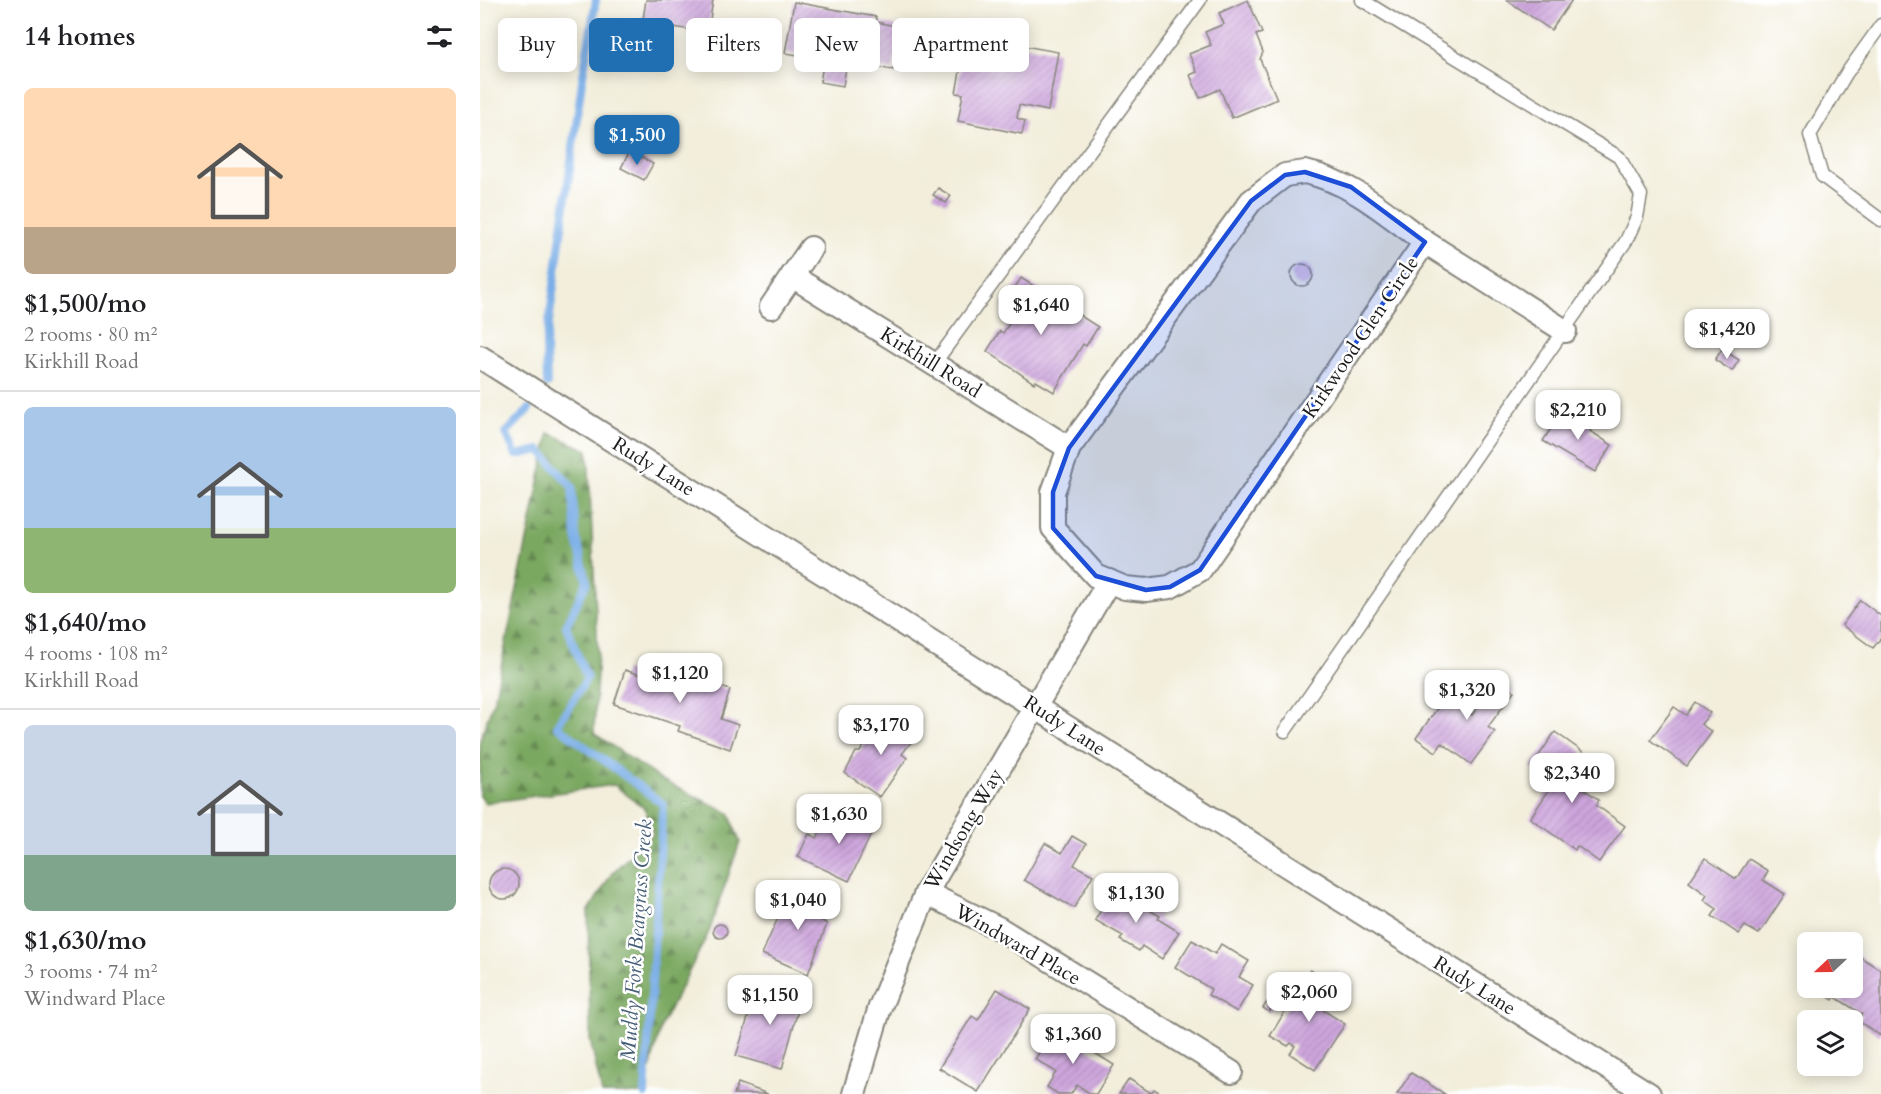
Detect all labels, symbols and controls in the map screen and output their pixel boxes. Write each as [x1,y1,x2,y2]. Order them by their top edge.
chip: Buy [498,18,577,72]
chip: Rent [589,18,674,72]
chip: Filters [686,18,782,72]
chip: New [794,18,880,72]
chip: Apartment [892,18,1029,72]
text: 14 homes [24,19,135,54]
icon: filters [423,20,456,53]
pin: $1,500 [588,115,686,166]
text: $1,500 [608,121,666,148]
icon: home [186,127,294,235]
street label: Kirkwood Glen Circle [1296,251,1425,424]
pin: $1,640 [992,285,1090,336]
text: $1,500/mo [24,286,147,321]
text: $1,640 [1012,291,1070,318]
pin: $1,420 [1678,309,1776,360]
text: $1,420 [1698,315,1756,342]
text: 2 rooms · 80 m² [24,321,157,348]
street label: Kirkhill Road [875,321,987,404]
text: Kirkhill Road [24,348,139,375]
pin: $2,210 [1529,390,1627,441]
text: $2,210 [1549,396,1607,423]
street label: Rudy Lane [607,430,700,502]
icon: home [186,446,294,554]
text: $1,640/mo [24,605,147,640]
text: 4 rooms · 108 m² [24,640,168,667]
pin: $1,120 [631,653,729,704]
text: $1,120 [651,659,709,686]
text: Kirkhill Road [24,667,139,694]
pin: $1,320 [1418,670,1516,721]
text: $1,320 [1438,676,1496,703]
street label: Rudy Lane [1019,689,1111,762]
pin: $3,170 [832,705,930,756]
text: $3,170 [852,711,910,738]
pin: $2,340 [1523,753,1621,804]
text: $2,340 [1543,759,1601,786]
street label: Windsong Way [917,763,1009,896]
icon: home [186,764,294,872]
pin: $1,630 [790,794,888,845]
text: $1,630 [810,800,868,827]
water label: Muddy Fork Beargrass Creek [614,818,659,1062]
pin: $1,130 [1087,873,1185,924]
text: $1,130 [1107,879,1165,906]
pin: $1,040 [749,880,847,931]
text: $1,040 [769,886,827,913]
street label: Windward Place [949,897,1086,991]
text: $1,630/mo [24,923,147,958]
north arrow [1797,932,1863,998]
map controls [1797,932,1863,1076]
street label: Rudy Lane [1428,949,1521,1021]
text: 3 rooms · 74 m² [24,958,157,985]
pin: $2,060 [1260,972,1358,1023]
pin: $1,150 [721,975,819,1026]
text: $2,060 [1280,978,1338,1005]
text: $1,150 [741,981,799,1008]
text: Windward Place [24,985,165,1012]
button: layers [1797,1010,1863,1076]
pin: $1,360 [1024,1014,1122,1065]
text: $1,360 [1044,1020,1102,1047]

